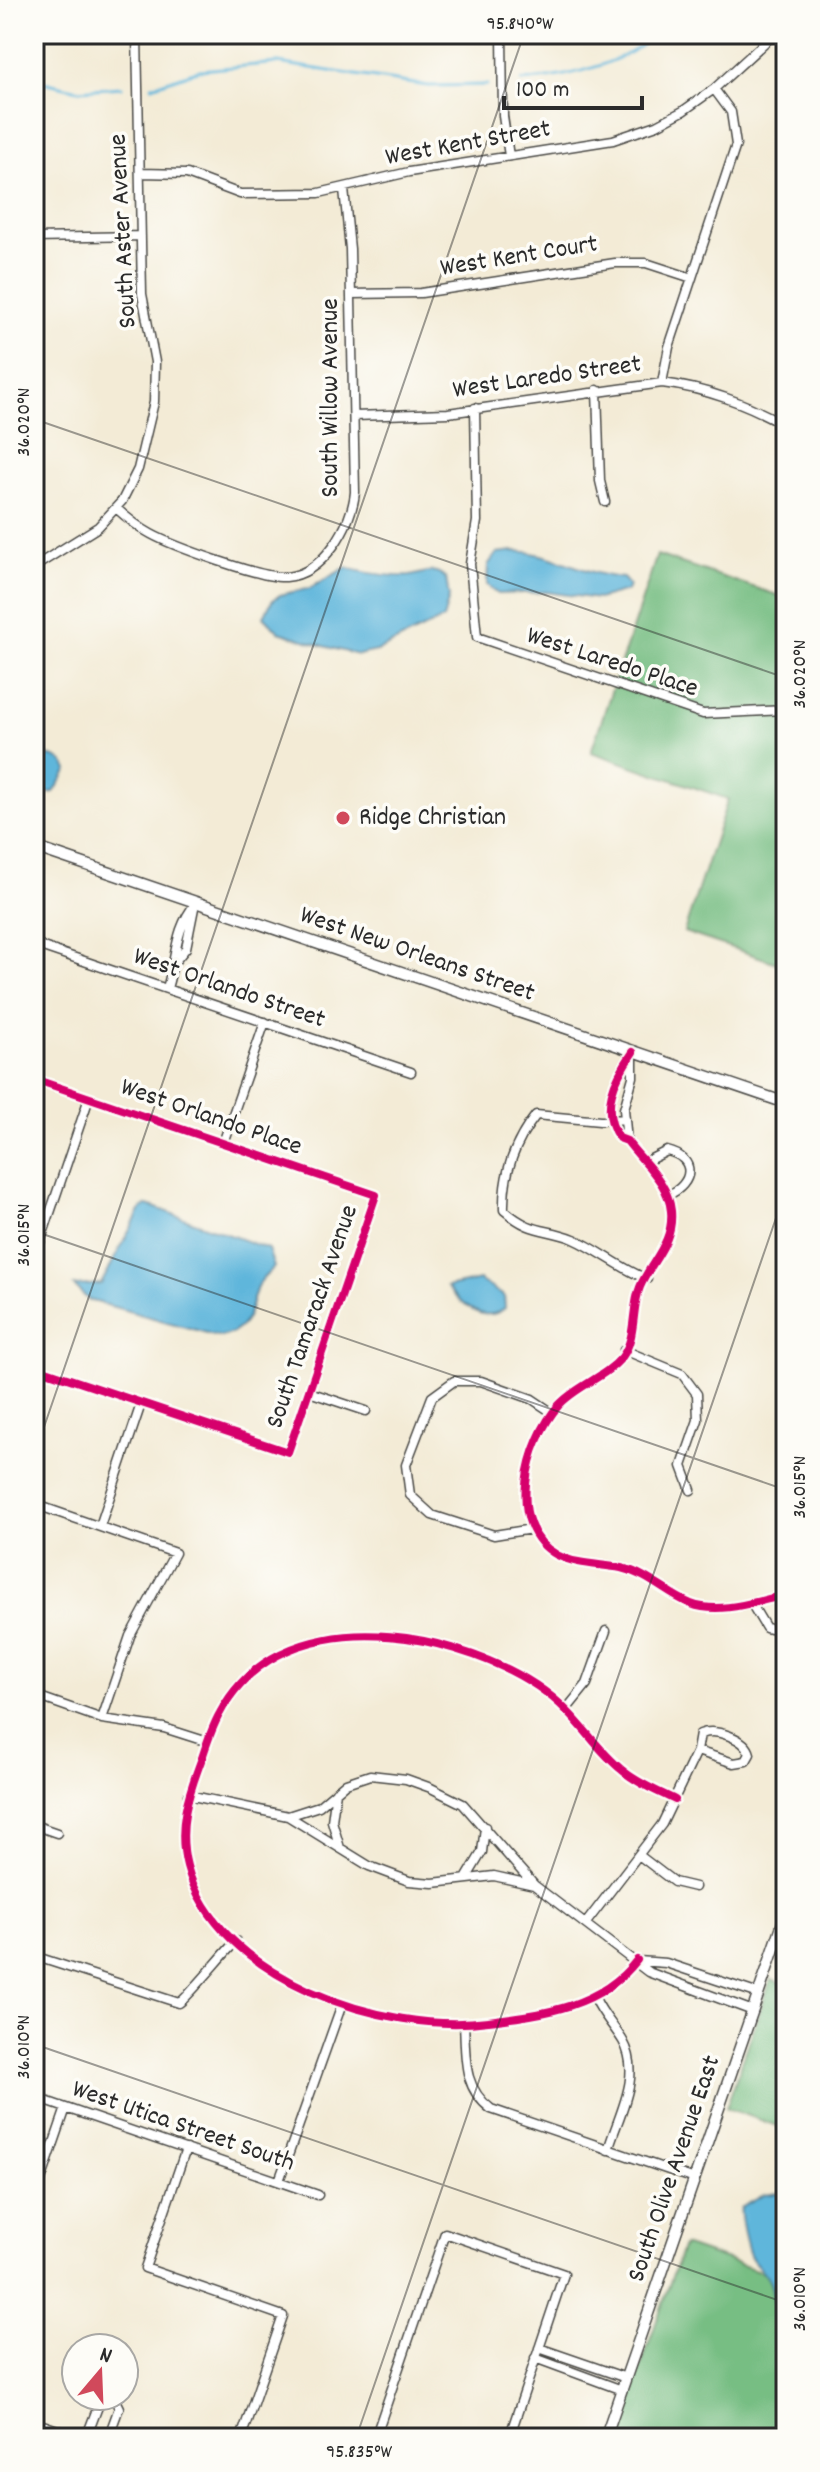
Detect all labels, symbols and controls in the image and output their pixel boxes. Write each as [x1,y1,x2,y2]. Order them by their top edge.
text: 95.840°W [487,11,554,39]
scale bar [504,60,642,110]
text: 100 m [516,74,569,108]
street label: West Kent Street [383,111,554,177]
street label: South Aster Avenue [100,133,148,329]
street label: West Kent Court [438,226,601,288]
street label: South Willow Avenue [313,298,350,498]
street label: West Laredo Street [451,346,644,410]
text: 36.020°N [11,388,39,456]
street label: West Laredo Place [521,618,703,708]
text: 36.020°N [787,640,815,708]
place label: Ridge Christian [359,800,506,837]
marker: Ridge Christian [334,809,352,827]
street label: West New Orleans Street [295,897,540,1013]
street label: West Orlando Street [128,939,330,1039]
street label: West Orlando Place [115,1070,307,1166]
street label: South Tamarack Avenue [257,1200,369,1434]
text: 36.015°N [11,1204,39,1266]
text: 36.015°N [787,1456,815,1518]
text: 36.010°N [11,2015,39,2079]
street label: South Olive Avenue East [619,2050,731,2287]
street label: West Utica Street South [67,2072,299,2182]
text: 36.010°N [787,2267,815,2331]
north arrow [60,2332,140,2412]
text: N [95,2340,116,2373]
text: 95.835°W [326,2439,392,2467]

